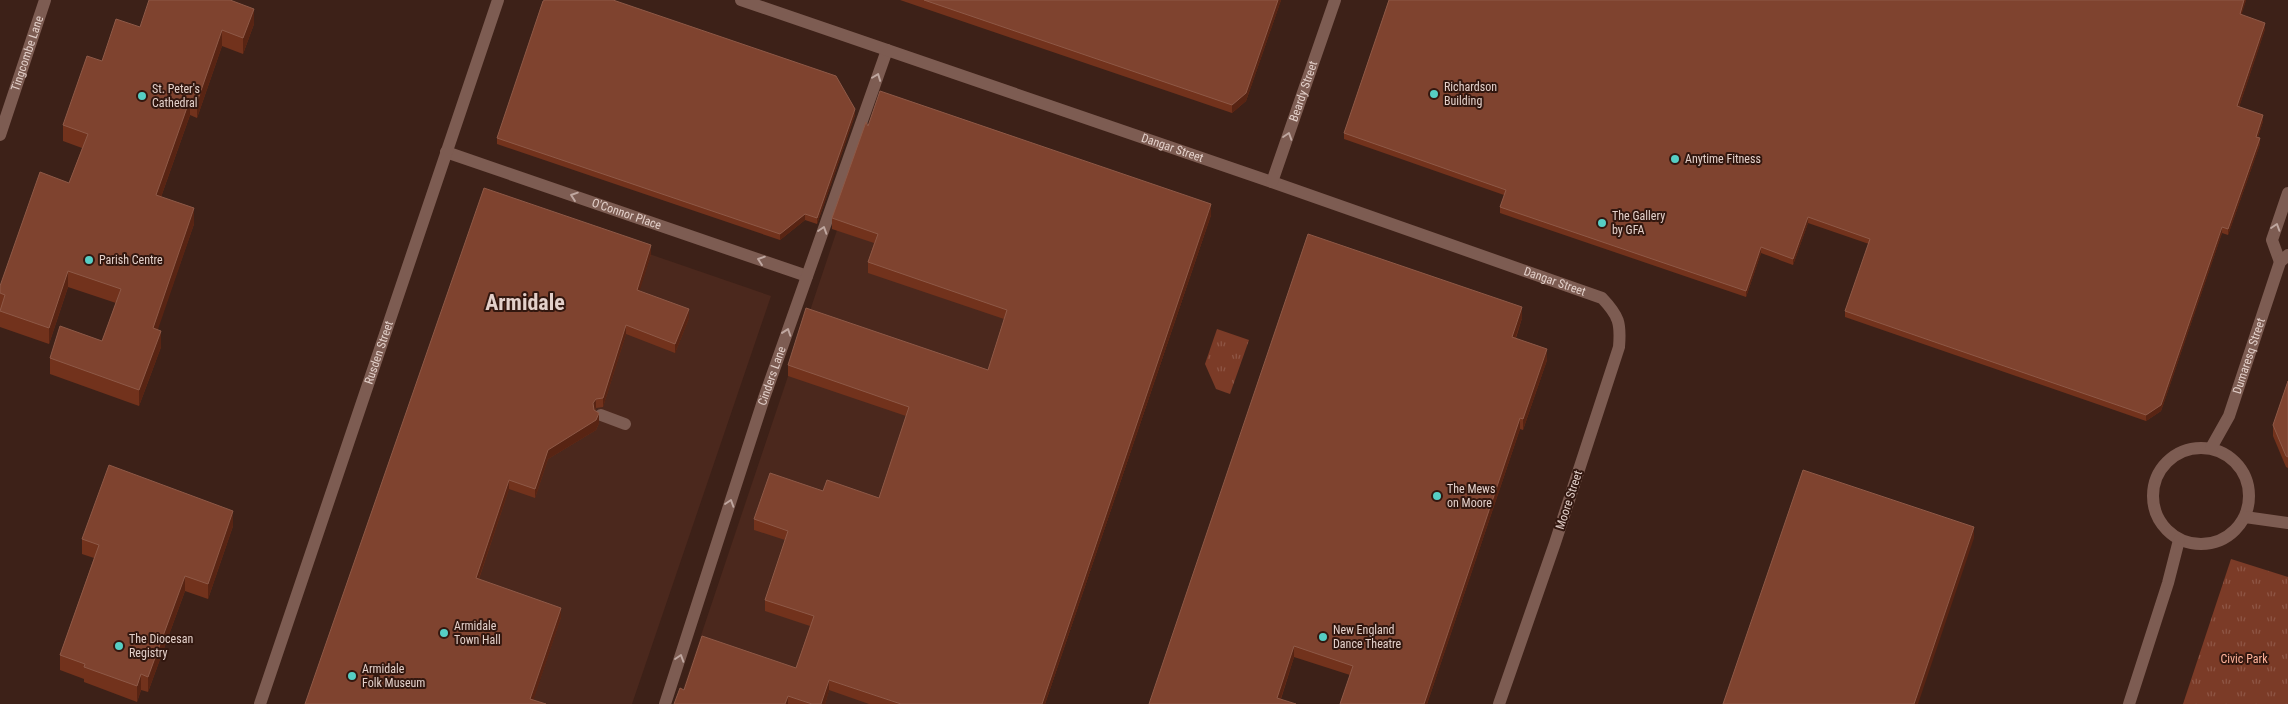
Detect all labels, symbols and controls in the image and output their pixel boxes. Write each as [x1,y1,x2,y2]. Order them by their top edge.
street label: Tingcombe Lane [8,14,46,93]
street label: Beardy Street [1286,59,1321,124]
one-way arrow [871,73,881,82]
place label: Richardson Building [1444,80,1497,108]
place label: St. Peter's Cathedral [152,82,200,110]
marker: Richardson Building [1428,88,1440,100]
marker: St. Peter's Cathedral [136,90,148,102]
street label: Dangar Street [1140,131,1206,165]
one-way arrow [1282,132,1292,140]
place label: Anytime Fitness [1685,152,1761,166]
marker: Anytime Fitness [1669,153,1681,165]
one-way arrow [570,192,579,202]
street label: O'Connor Place [590,196,664,233]
place label: The Gallery by GFA [1612,209,1665,237]
marker: The Gallery by GFA [1596,217,1608,229]
one-way arrow [2271,224,2281,232]
one-way arrow [817,227,827,235]
place label: Parish Centre [99,253,163,267]
marker: Parish Centre [83,254,95,266]
one-way arrow [757,256,765,266]
street label: Dangar Street [1522,264,1588,299]
district label: Armidale [485,290,565,315]
street label: Dumaresq Street [2230,316,2268,396]
street label: Rusden Street [362,319,396,386]
one-way arrow [781,329,791,337]
street label: Cinders Lane [755,344,789,407]
street label: Moore Street [1553,468,1585,531]
place label: The Mews on Moore [1447,482,1495,510]
marker: The Mews on Moore [1431,490,1443,502]
one-way arrow [725,499,735,508]
place label: Armidale Town Hall [454,619,501,647]
place label: New England Dance Theatre [1333,623,1402,651]
marker: Armidale Town Hall [438,627,450,639]
marker: New England Dance Theatre [1317,631,1329,643]
place label: The Diocesan Registry [129,632,193,660]
marker: The Diocesan Registry [113,640,125,652]
park label: Civic Park [2220,652,2268,666]
one-way arrow [674,654,684,662]
place label: Armidale Folk Museum [362,662,425,690]
marker: Armidale Folk Museum [346,670,358,682]

